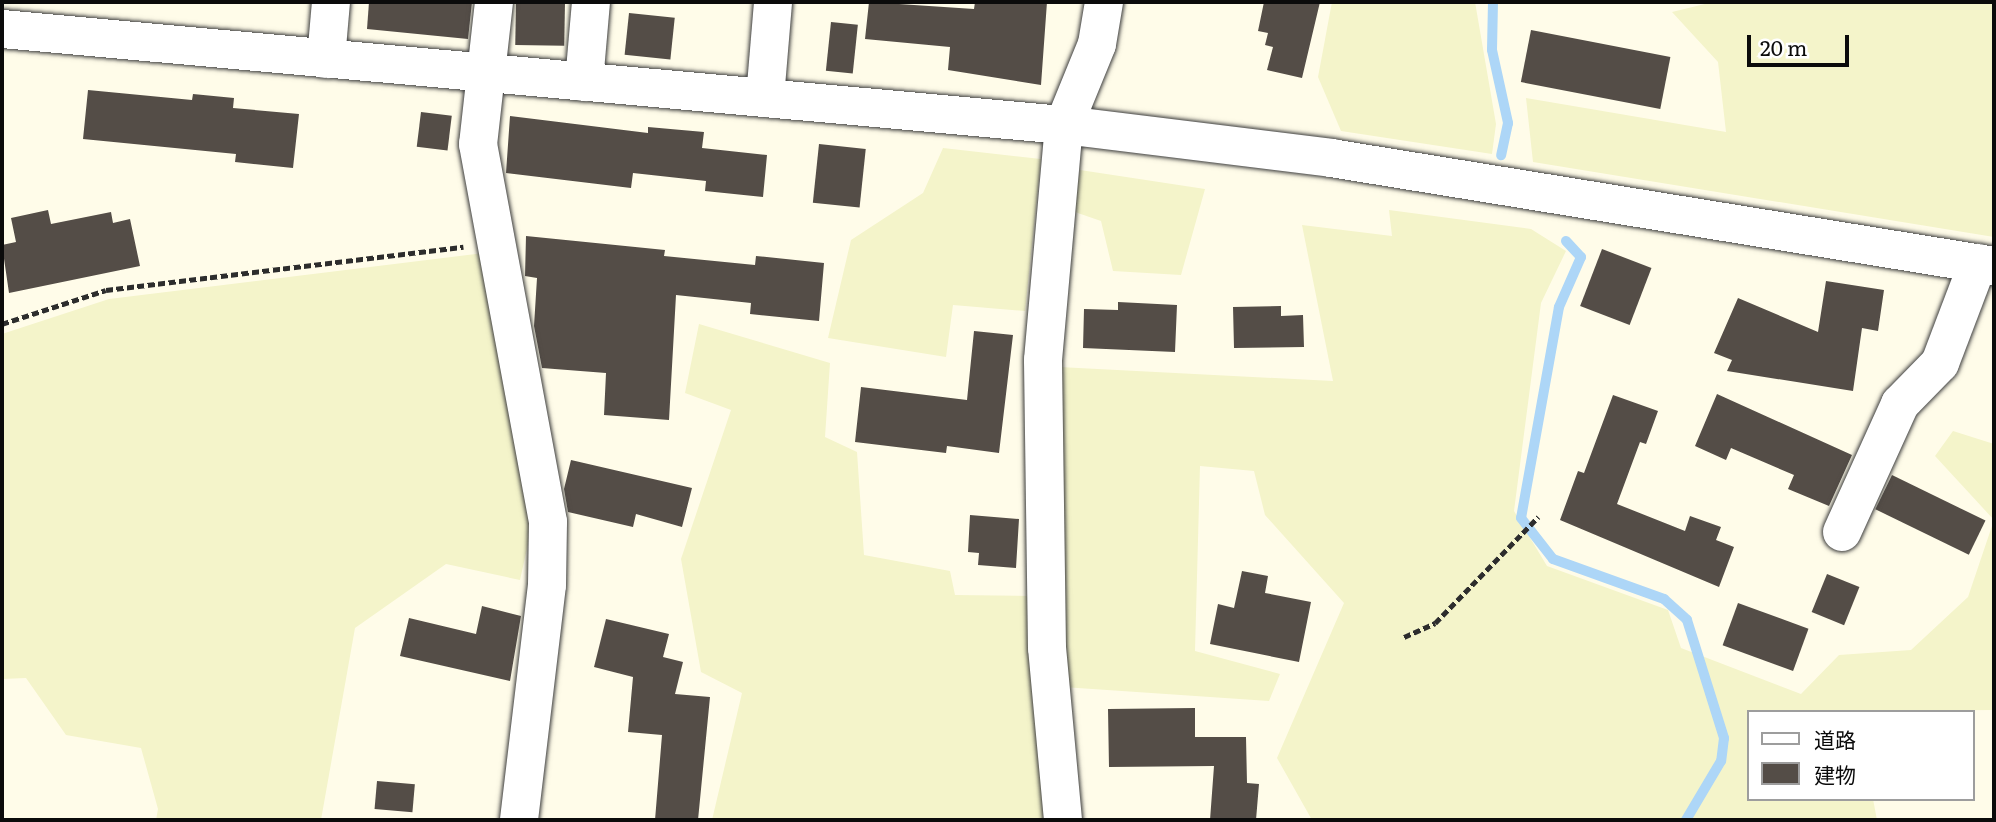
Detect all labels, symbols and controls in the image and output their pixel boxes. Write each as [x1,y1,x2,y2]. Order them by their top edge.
scale bar [1751,21,1853,65]
text: 20 m [1760,31,1807,62]
legend [1748,710,1975,801]
text: 道路 [1814,723,1856,754]
text: 建物 [1814,758,1856,789]

